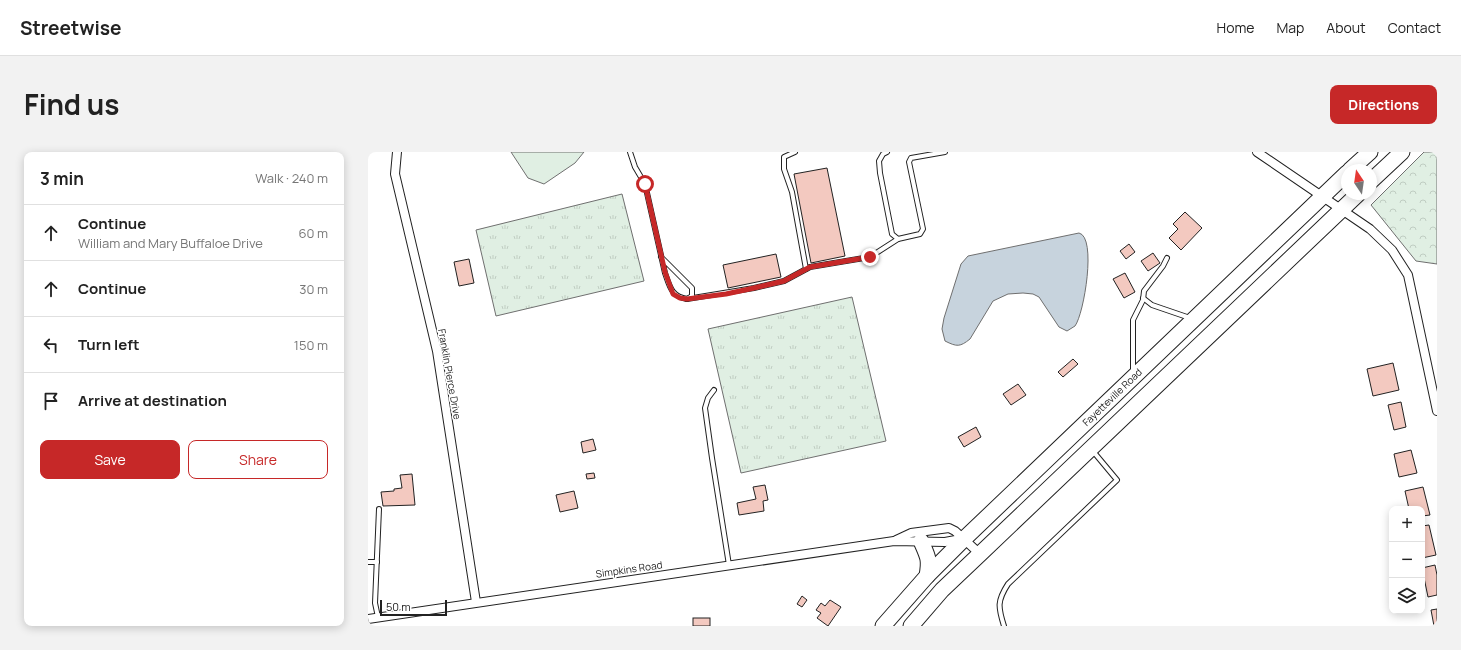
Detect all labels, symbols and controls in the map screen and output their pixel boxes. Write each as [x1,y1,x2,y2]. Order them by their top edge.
text: Streetwise [20,15,122,41]
text: Home [1217,18,1254,37]
text: Map [1276,18,1304,37]
text: About [1326,18,1366,37]
text: Contact [1388,18,1441,37]
text: Find us [24,85,119,123]
button: Directions [1330,85,1437,124]
north arrow [1341,164,1377,200]
text: 3 min [40,167,84,190]
text: Walk · 240 m [255,169,328,187]
route start [636,175,654,193]
text: Continue [78,213,146,234]
icon: ahead [40,222,62,244]
text: 60 m [298,224,328,242]
text: William and Mary Buffaloe Drive [78,234,263,252]
route end [861,248,879,266]
icon: ahead [40,278,62,300]
text: Continue [78,278,146,299]
text: 30 m [299,280,328,298]
street label: Franklin Pierce Drive [435,328,465,421]
icon: left [40,334,62,356]
text: Turn left [78,334,140,355]
text: 150 m [294,336,328,354]
street label: Fayetteville Road [1079,365,1145,429]
icon: arrive [40,390,62,412]
text: Arrive at destination [78,390,227,411]
button: Save [40,440,180,479]
button: Share [188,440,328,479]
map controls [1389,506,1425,614]
button: + [1389,506,1425,542]
button: − [1389,542,1425,578]
street label: Simpkins Road [595,557,663,581]
button: layers [1389,578,1425,614]
scale bar [380,598,447,617]
text: 50 m [386,599,411,614]

